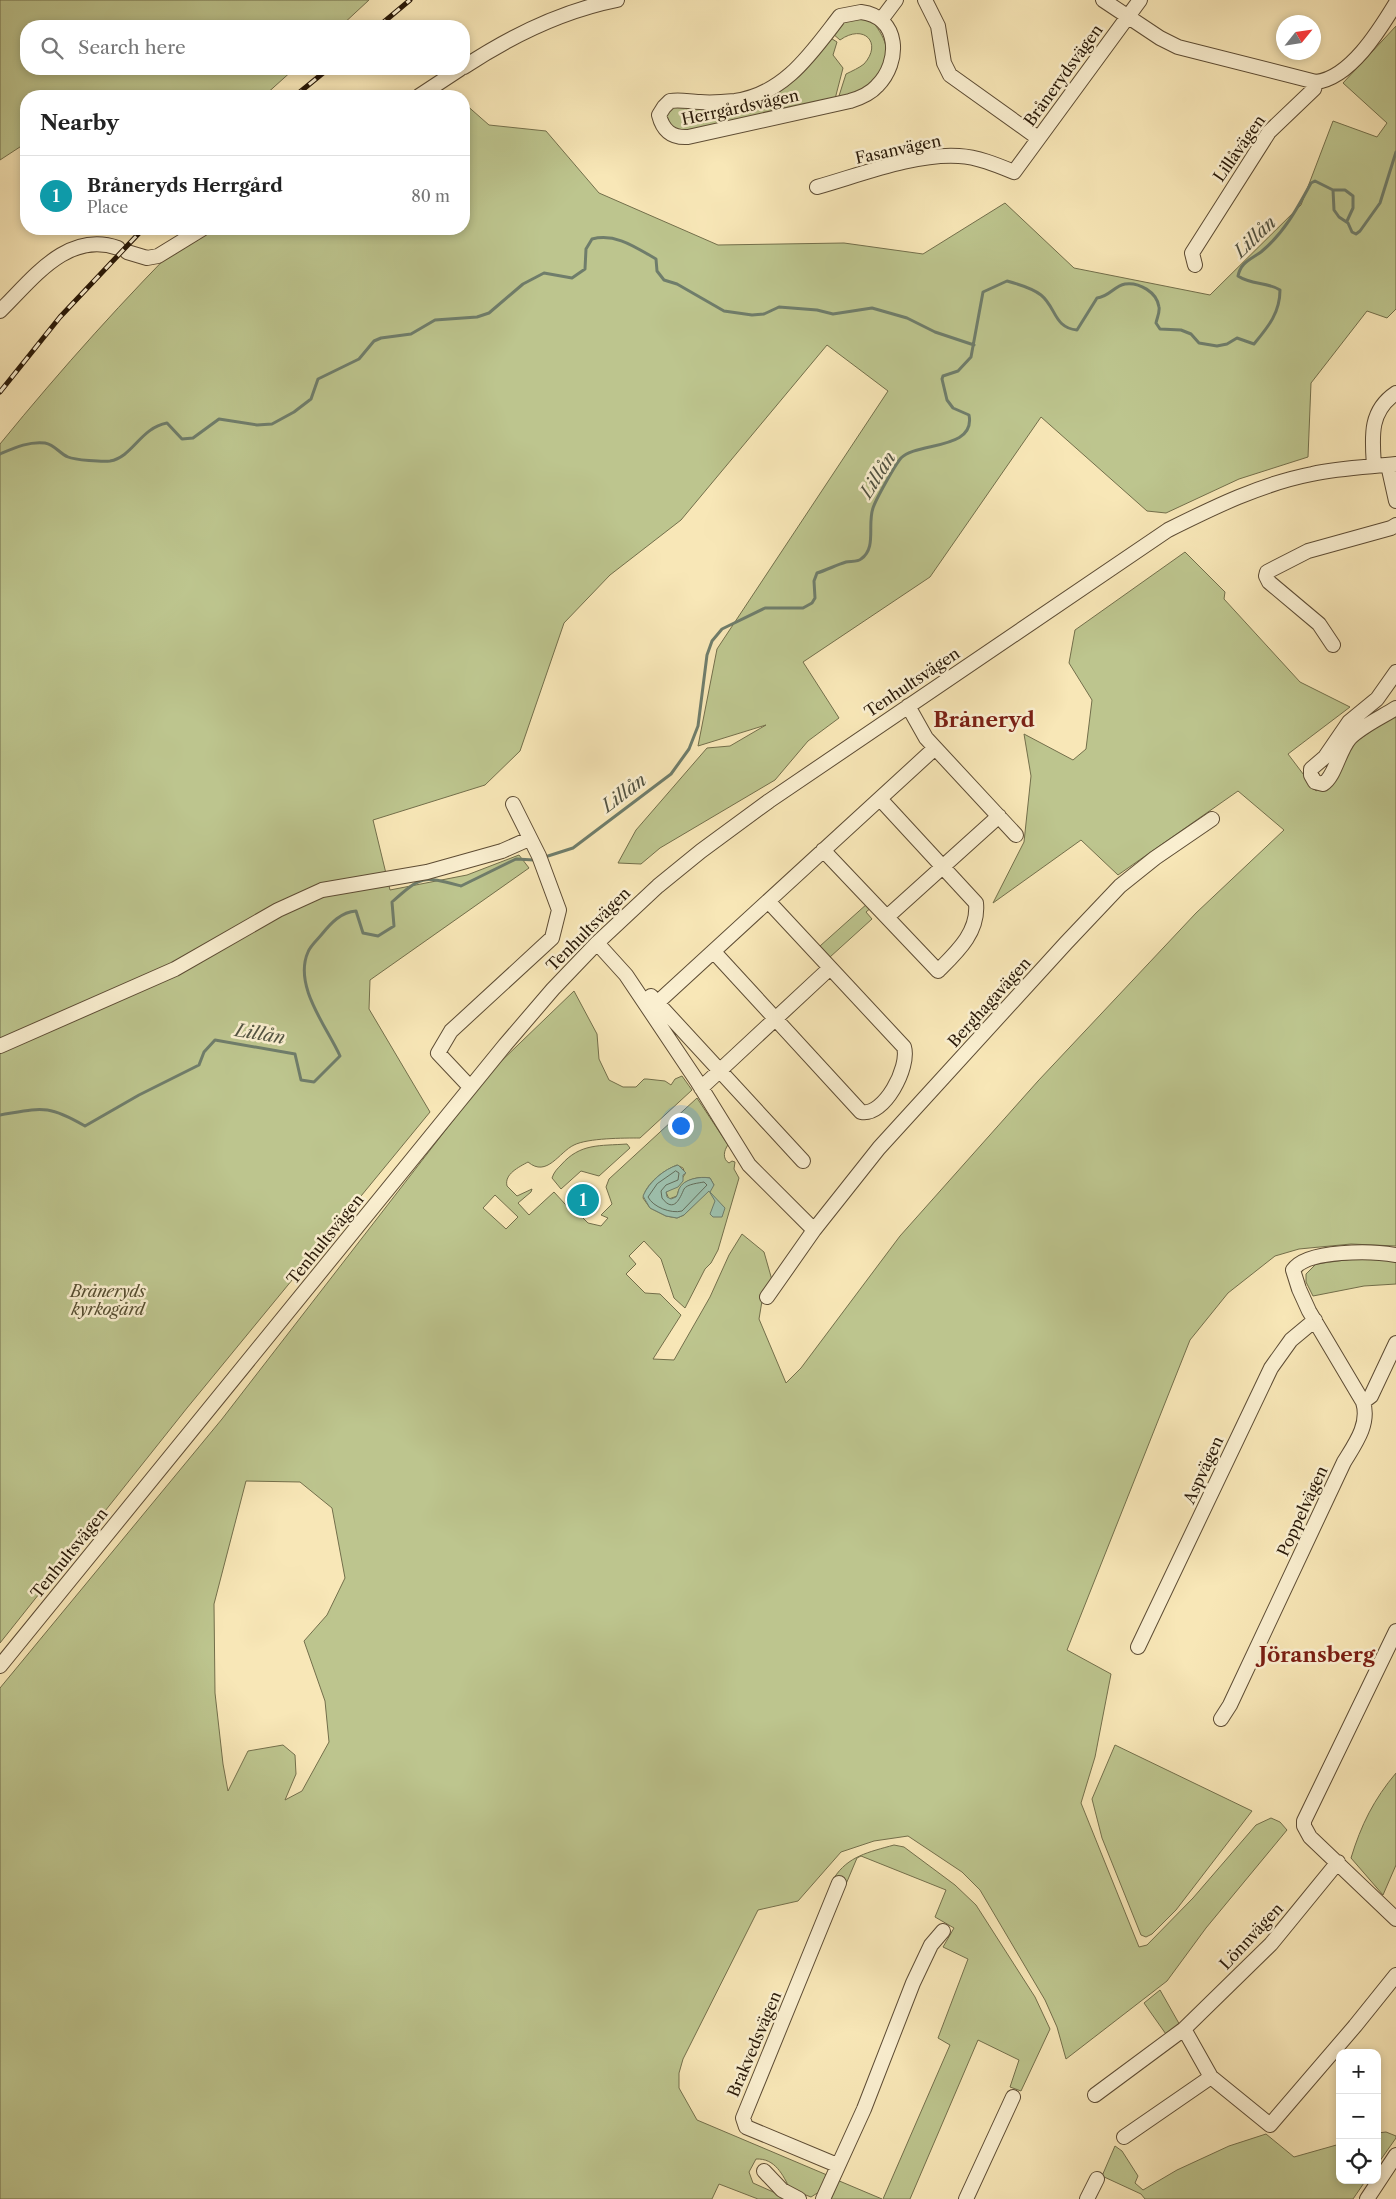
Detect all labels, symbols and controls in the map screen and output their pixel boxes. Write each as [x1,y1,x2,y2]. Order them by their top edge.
north arrow [1276,15,1321,60]
search box [20,20,470,75]
street label: Brånerydsvägen [1019,20,1107,130]
icon: search [38,34,66,62]
text: Search here [78,36,186,59]
street label: Herrgårdsvägen [679,85,801,129]
text: Nearby [40,110,119,135]
street label: Lillåvägen [1209,111,1269,185]
street label: Fasanvägen [853,130,943,168]
text: Bråneryds Herrgård [87,174,283,197]
text: 1 [52,186,60,206]
text: 80 m [411,186,450,206]
text: Place [87,197,128,217]
water label: Lillån [1228,212,1281,264]
water label: Lillån [854,448,901,504]
street label: Tenhultsvägen [861,643,963,721]
district label: Bråneryd [933,707,1035,732]
water label: Lillån [596,769,651,818]
street label: Tenhultsvägen [542,883,634,975]
street label: Berghagavägen [943,953,1035,1051]
water label: Lillån [231,1019,287,1049]
your location [668,1113,694,1139]
pin: 1 [567,1181,599,1219]
street label: Tenhultsvägen [282,1190,368,1288]
park label: Bråneryds kyrkogård [68,1281,146,1319]
street label: Aspvägen [1178,1433,1227,1508]
street label: Poppelvägen [1272,1463,1332,1559]
street label: Tenhultsvägen [26,1504,112,1602]
district label: Jöransberg [1255,1642,1376,1667]
street label: Lönnvägen [1215,1898,1287,1974]
street label: Brakvedsvägen [723,1988,785,2100]
map controls [1336,2049,1381,2184]
button: + [1336,2049,1381,2094]
button: − [1336,2094,1381,2139]
button: locate [1336,2139,1381,2184]

